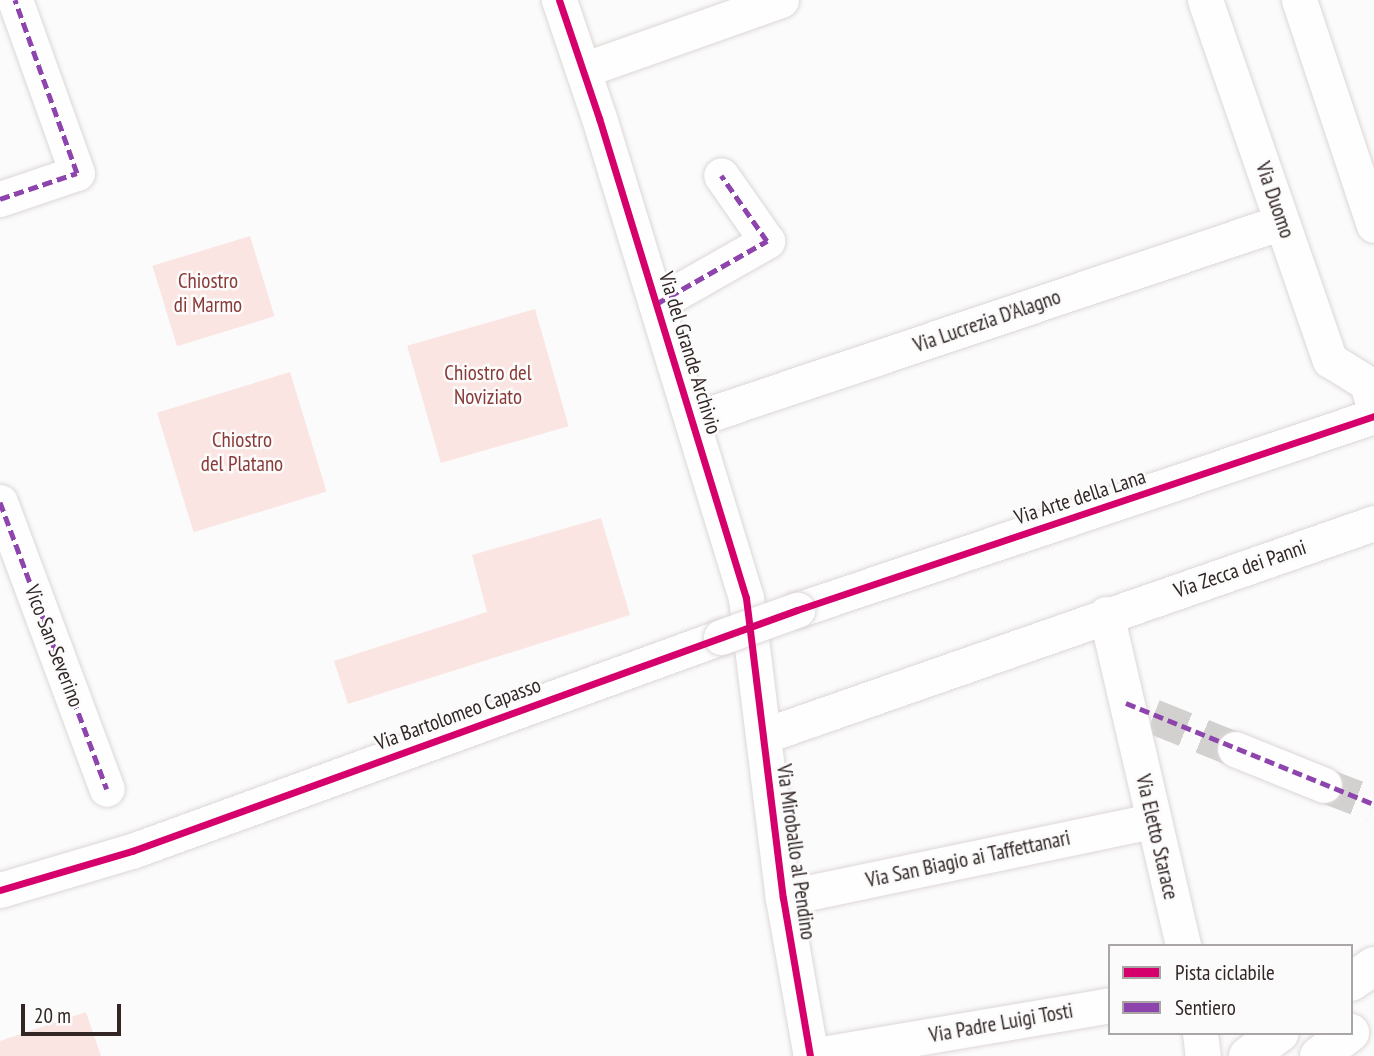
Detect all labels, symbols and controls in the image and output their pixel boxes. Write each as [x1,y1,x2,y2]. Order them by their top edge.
street label: Via Duomo [1250,159,1300,241]
park label: Chiostro di Marmo [174,268,242,318]
street label: Via del Grande Archivio [653,269,727,437]
street label: Via Lucrezia D'Alagno [910,284,1064,358]
park label: Chiostro del Noviziato [444,360,532,410]
park label: Chiostro del Platano [201,427,283,477]
street label: Via Arte della Lana [1011,464,1149,530]
street label: Via Zecca dei Panni [1170,535,1310,603]
street label: Vico San Severino [19,581,89,711]
street label: Via Bartolomeo Capasso [372,672,544,756]
street label: Via Miroballo al Pendino [771,763,821,941]
street label: Via Eletto Starace [1130,772,1184,902]
street label: Via San Biagio ai Taffettanari [863,825,1073,893]
legend [1108,944,1353,1035]
text: Pista ciclabile [1175,959,1275,986]
scale bar [24,990,124,1034]
text: Sentiero [1175,994,1236,1021]
street label: Via Padre Luigi Tosti [927,998,1075,1048]
text: 20 m [34,1002,71,1029]

